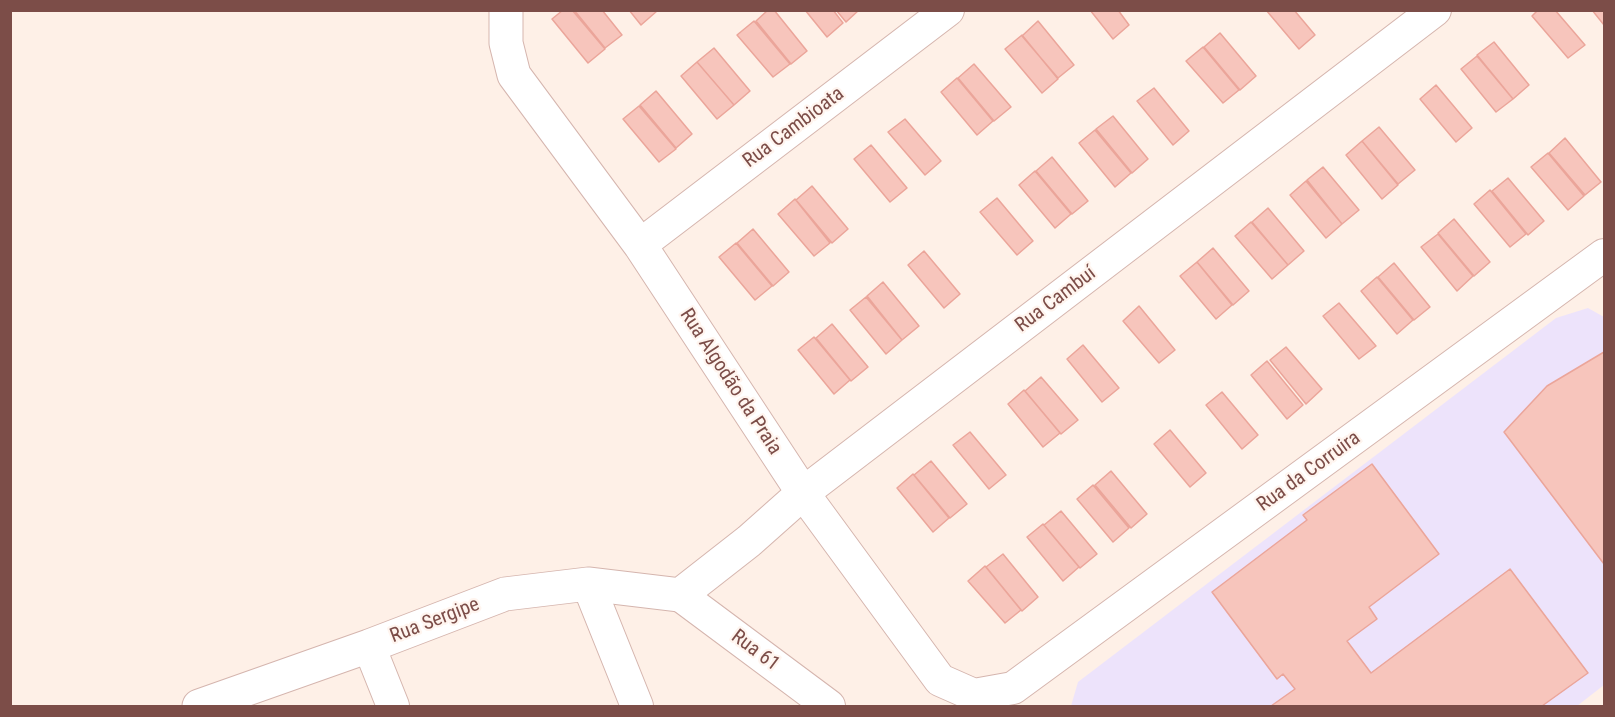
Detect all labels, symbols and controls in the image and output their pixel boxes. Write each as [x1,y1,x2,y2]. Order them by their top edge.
street label: Rua Cambioata [739,82,849,174]
street label: Rua Cambuí [1011,262,1101,338]
street label: Rua Algodão da Praia [674,304,786,460]
street label: Rua da Corruira [1253,427,1365,517]
street label: Rua Sergipe [387,593,483,649]
street label: Rua 61 [726,625,784,677]

